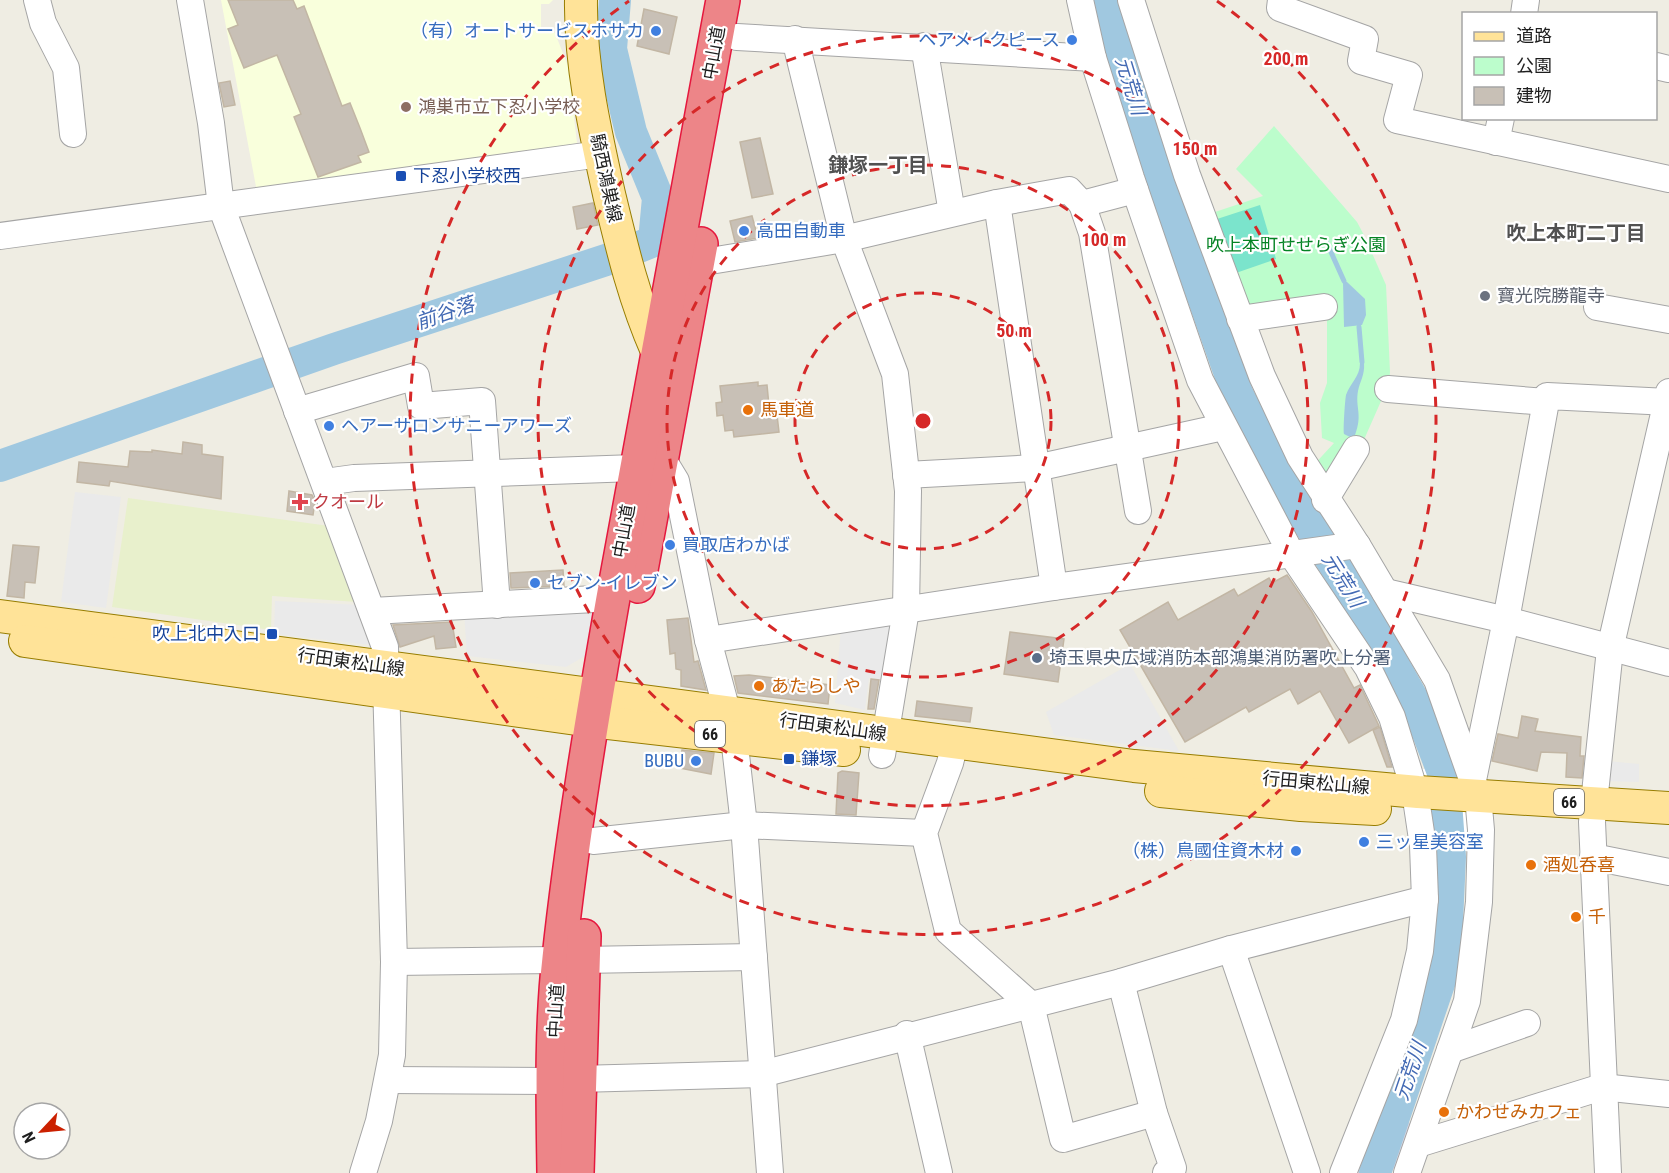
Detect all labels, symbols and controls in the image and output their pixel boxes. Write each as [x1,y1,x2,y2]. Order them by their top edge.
legend [1462,12,1657,120]
place label: （有）オートサービスホサカ [410,20,644,41]
marker: （有）オートサービスホサカ [649,24,663,38]
street label: 中山道 [698,25,729,81]
text: 道路 [1516,25,1552,46]
place label: ヘアメイクピース [918,29,1060,50]
marker: ヘアメイクピース [1065,33,1079,47]
text: 200 m [1264,48,1308,69]
water label: 元荒川 [1111,54,1152,120]
text: 公園 [1516,55,1552,76]
text: 建物 [1516,85,1552,106]
place label: 鴻巣市立下忍小学校 [418,96,580,117]
marker: 鴻巣市立下忍小学校 [399,100,413,114]
street label: 騎西鴻巣線 [587,132,626,224]
text: 150 m [1173,138,1217,159]
district label: 鎌塚一丁目 [828,153,928,177]
place label: 下忍小学校西 [413,165,521,186]
marker: 下忍小学校西 [394,169,408,183]
place label: 高田自動車 [756,220,846,241]
district label: 吹上本町二丁目 [1506,221,1646,245]
marker: 高田自動車 [737,224,751,238]
text: 100 m [1082,229,1126,250]
park label: 吹上本町せせらぎ公園 [1206,234,1386,255]
place label: 寶光院勝龍寺 [1497,285,1605,306]
marker: 寶光院勝龍寺 [1478,289,1492,303]
water label: 前谷落 [413,291,480,334]
text: 50 m [996,320,1032,341]
place label: 馬車道 [760,399,814,420]
marker: 馬車道 [741,403,755,417]
centre of rings [913,411,933,431]
place label: ヘアーサロンサニーアワーズ [341,415,572,436]
marker: ヘアーサロンサニーアワーズ [322,419,336,433]
place label: クオール [312,491,384,512]
marker: クオール [293,495,307,509]
street label: 中山道 [608,503,639,559]
place label: 買取店わかば [682,534,790,555]
marker: 買取店わかば [663,538,677,552]
water label: 元荒川 [1317,548,1370,613]
place label: セブン-イレブン [547,572,677,593]
marker: セブン-イレブン [528,576,542,590]
place label: 吹上北中入口 [152,623,260,644]
marker: 吹上北中入口 [265,627,279,641]
street label: 行田東松山線 [296,644,406,679]
place label: 埼玉県央広域消防本部鴻巣消防署吹上分署 [1049,647,1391,668]
marker: 埼玉県央広域消防本部鴻巣消防署吹上分署 [1030,651,1044,665]
place label: あたらしや [771,675,861,696]
marker: あたらしや [752,679,766,693]
street label: 行田東松山線 [778,709,888,744]
road number: 66 [695,721,725,747]
place label: 鎌塚 [801,748,837,769]
place label: BUBU [644,750,684,771]
marker: 鎌塚 [782,752,796,766]
marker: BUBU [689,754,703,768]
street label: 行田東松山線 [1261,767,1371,798]
road number: 66 [1554,789,1584,815]
place label: 三ッ星美容室 [1376,831,1484,852]
marker: 三ッ星美容室 [1357,835,1371,849]
place label: （株）鳥國住資木材 [1122,840,1284,861]
marker: （株）鳥國住資木材 [1289,844,1303,858]
place label: 酒処呑喜 [1543,854,1615,875]
marker: 酒処呑喜 [1524,858,1538,872]
place label: 千 [1588,906,1606,927]
marker: 千 [1569,910,1583,924]
street label: 中山道 [544,983,567,1038]
water label: 元荒川 [1389,1037,1432,1103]
north arrow [12,1101,72,1161]
place label: かわせみカフェ [1456,1101,1582,1122]
marker: かわせみカフェ [1437,1105,1451,1119]
text: N [18,1129,40,1146]

